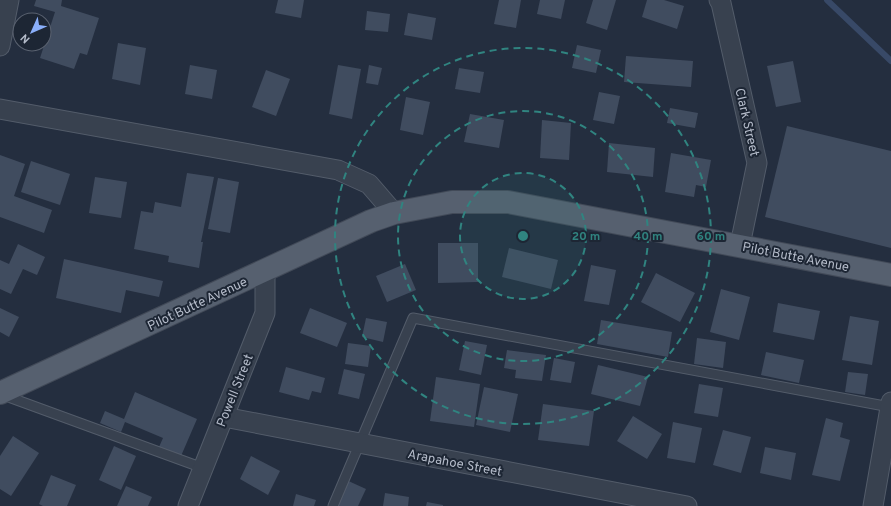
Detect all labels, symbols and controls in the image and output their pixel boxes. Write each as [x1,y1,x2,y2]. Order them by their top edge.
north arrow [12,12,52,52]
text: N [18,31,33,46]
street label: Clark Street [730,87,762,158]
centre of rings [516,229,530,243]
text: 20 m [572,229,600,245]
text: 40 m [633,229,663,245]
text: 60 m [697,229,725,245]
street label: Pilot Butte Avenue [741,240,850,276]
street label: Pilot Butte Avenue [145,275,250,335]
street label: Powell Street [214,352,258,430]
street label: Arapahoe Street [406,447,503,481]

